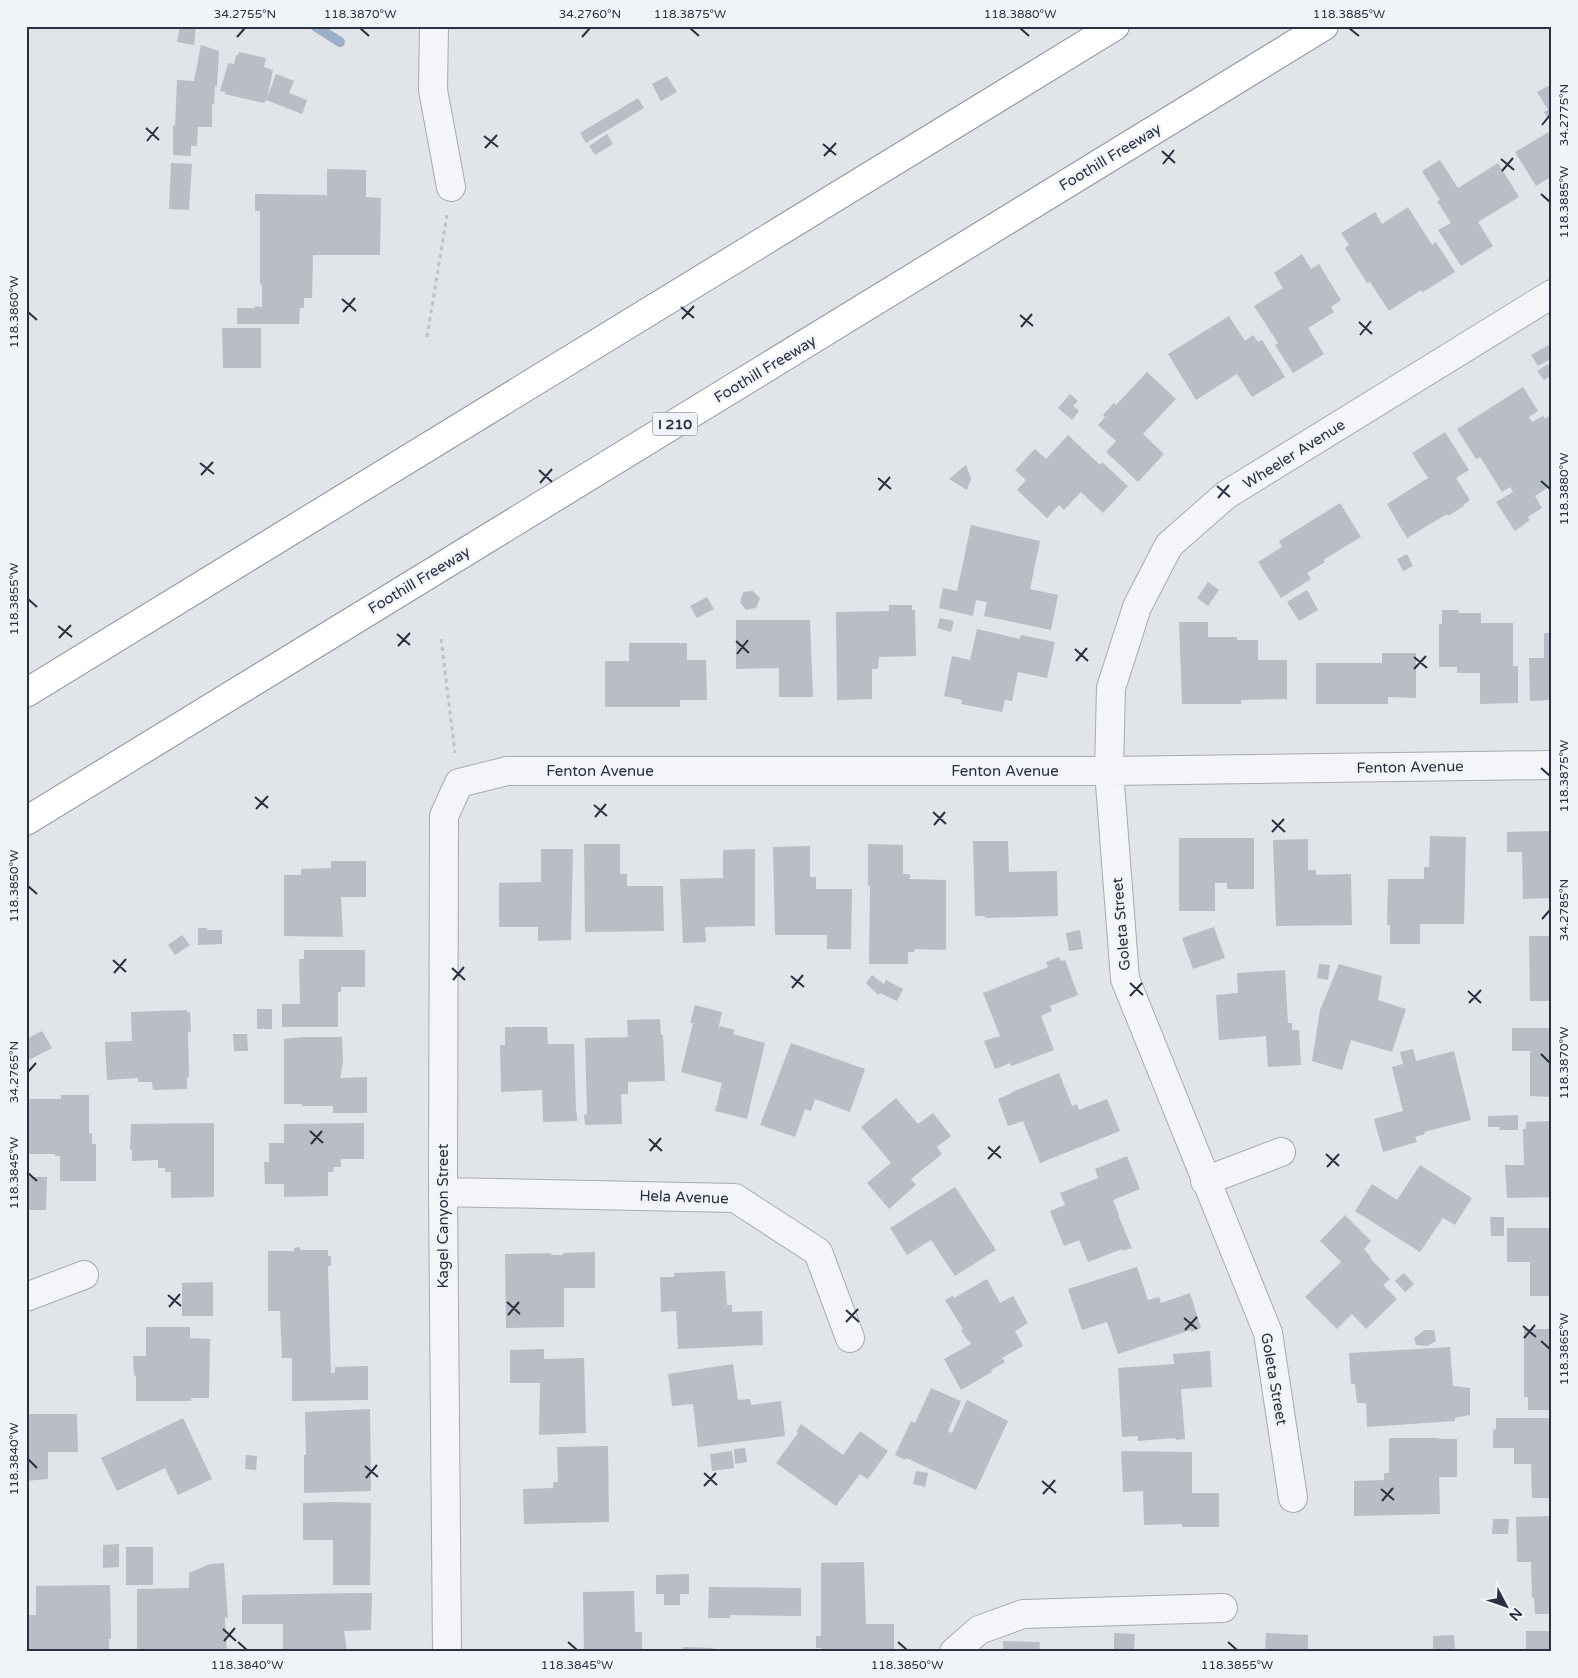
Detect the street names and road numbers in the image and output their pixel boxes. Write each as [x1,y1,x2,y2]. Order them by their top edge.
street label: Foothill Freeway [1056,119,1164,195]
street label: Foothill Freeway [711,331,819,407]
road number: I 210 [652,412,698,436]
street label: Wheeler Avenue [1240,415,1348,493]
street label: Foothill Freeway [365,542,473,618]
street label: Fenton Avenue [1356,757,1464,777]
street label: Fenton Avenue [546,762,654,780]
street label: Fenton Avenue [951,762,1059,780]
street label: Goleta Street [1108,876,1134,971]
street label: Kagel Canyon Street [434,1143,452,1288]
street label: Hela Avenue [639,1186,729,1208]
street label: Goleta Street [1257,1331,1291,1427]

